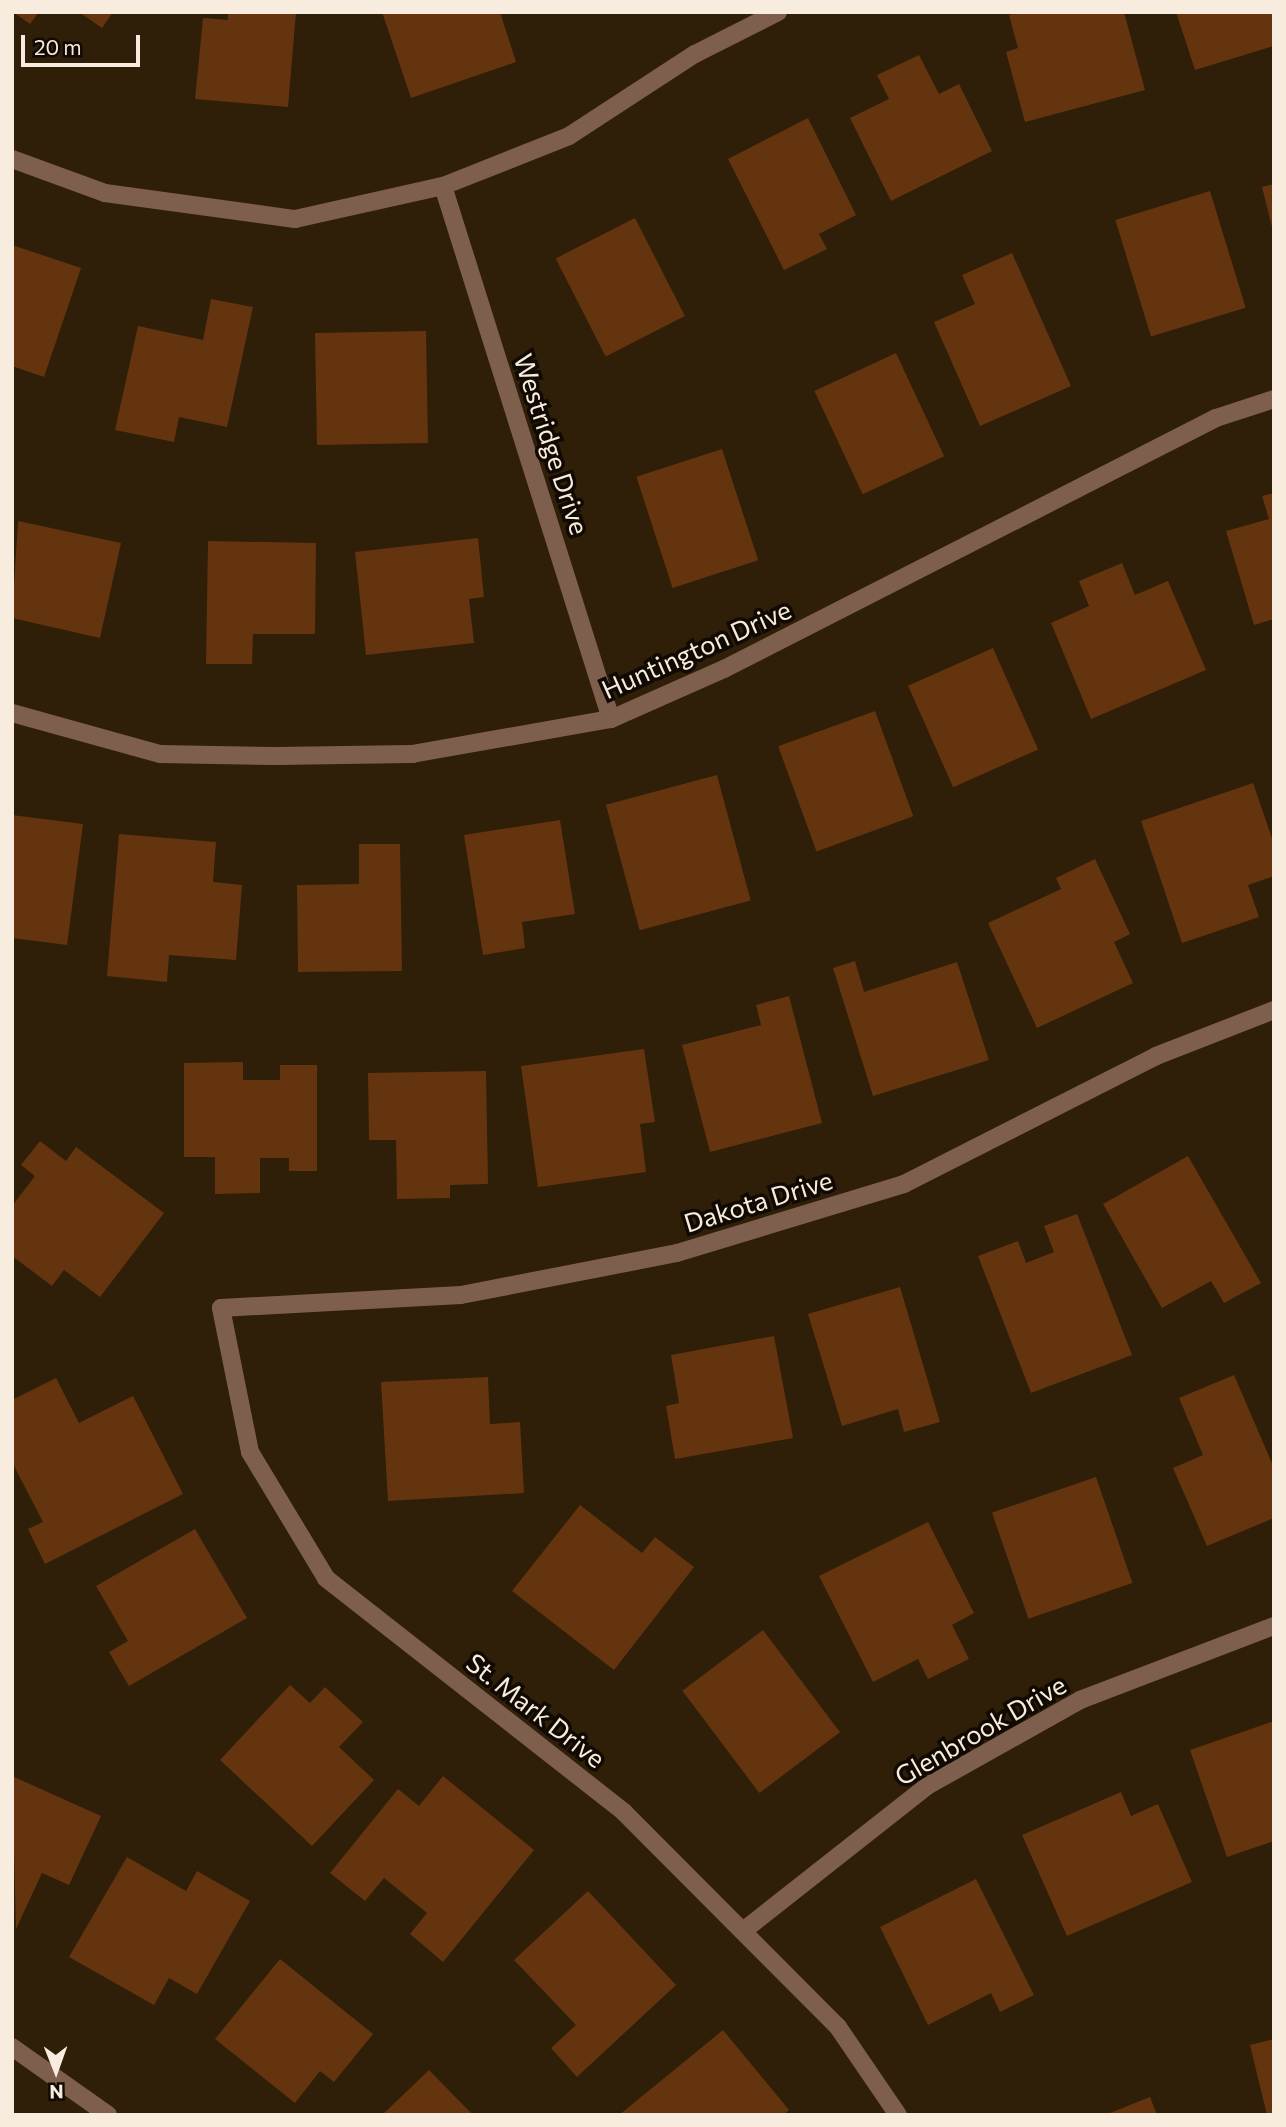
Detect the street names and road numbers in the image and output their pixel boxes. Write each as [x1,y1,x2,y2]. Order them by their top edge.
street label: Westridge Drive [508,350,596,538]
street label: Huntington Drive [597,593,795,705]
street label: Dakota Drive [680,1164,836,1238]
street label: St. Mark Drive [460,1646,612,1774]
street label: Glenbrook Drive [889,1668,1071,1792]

